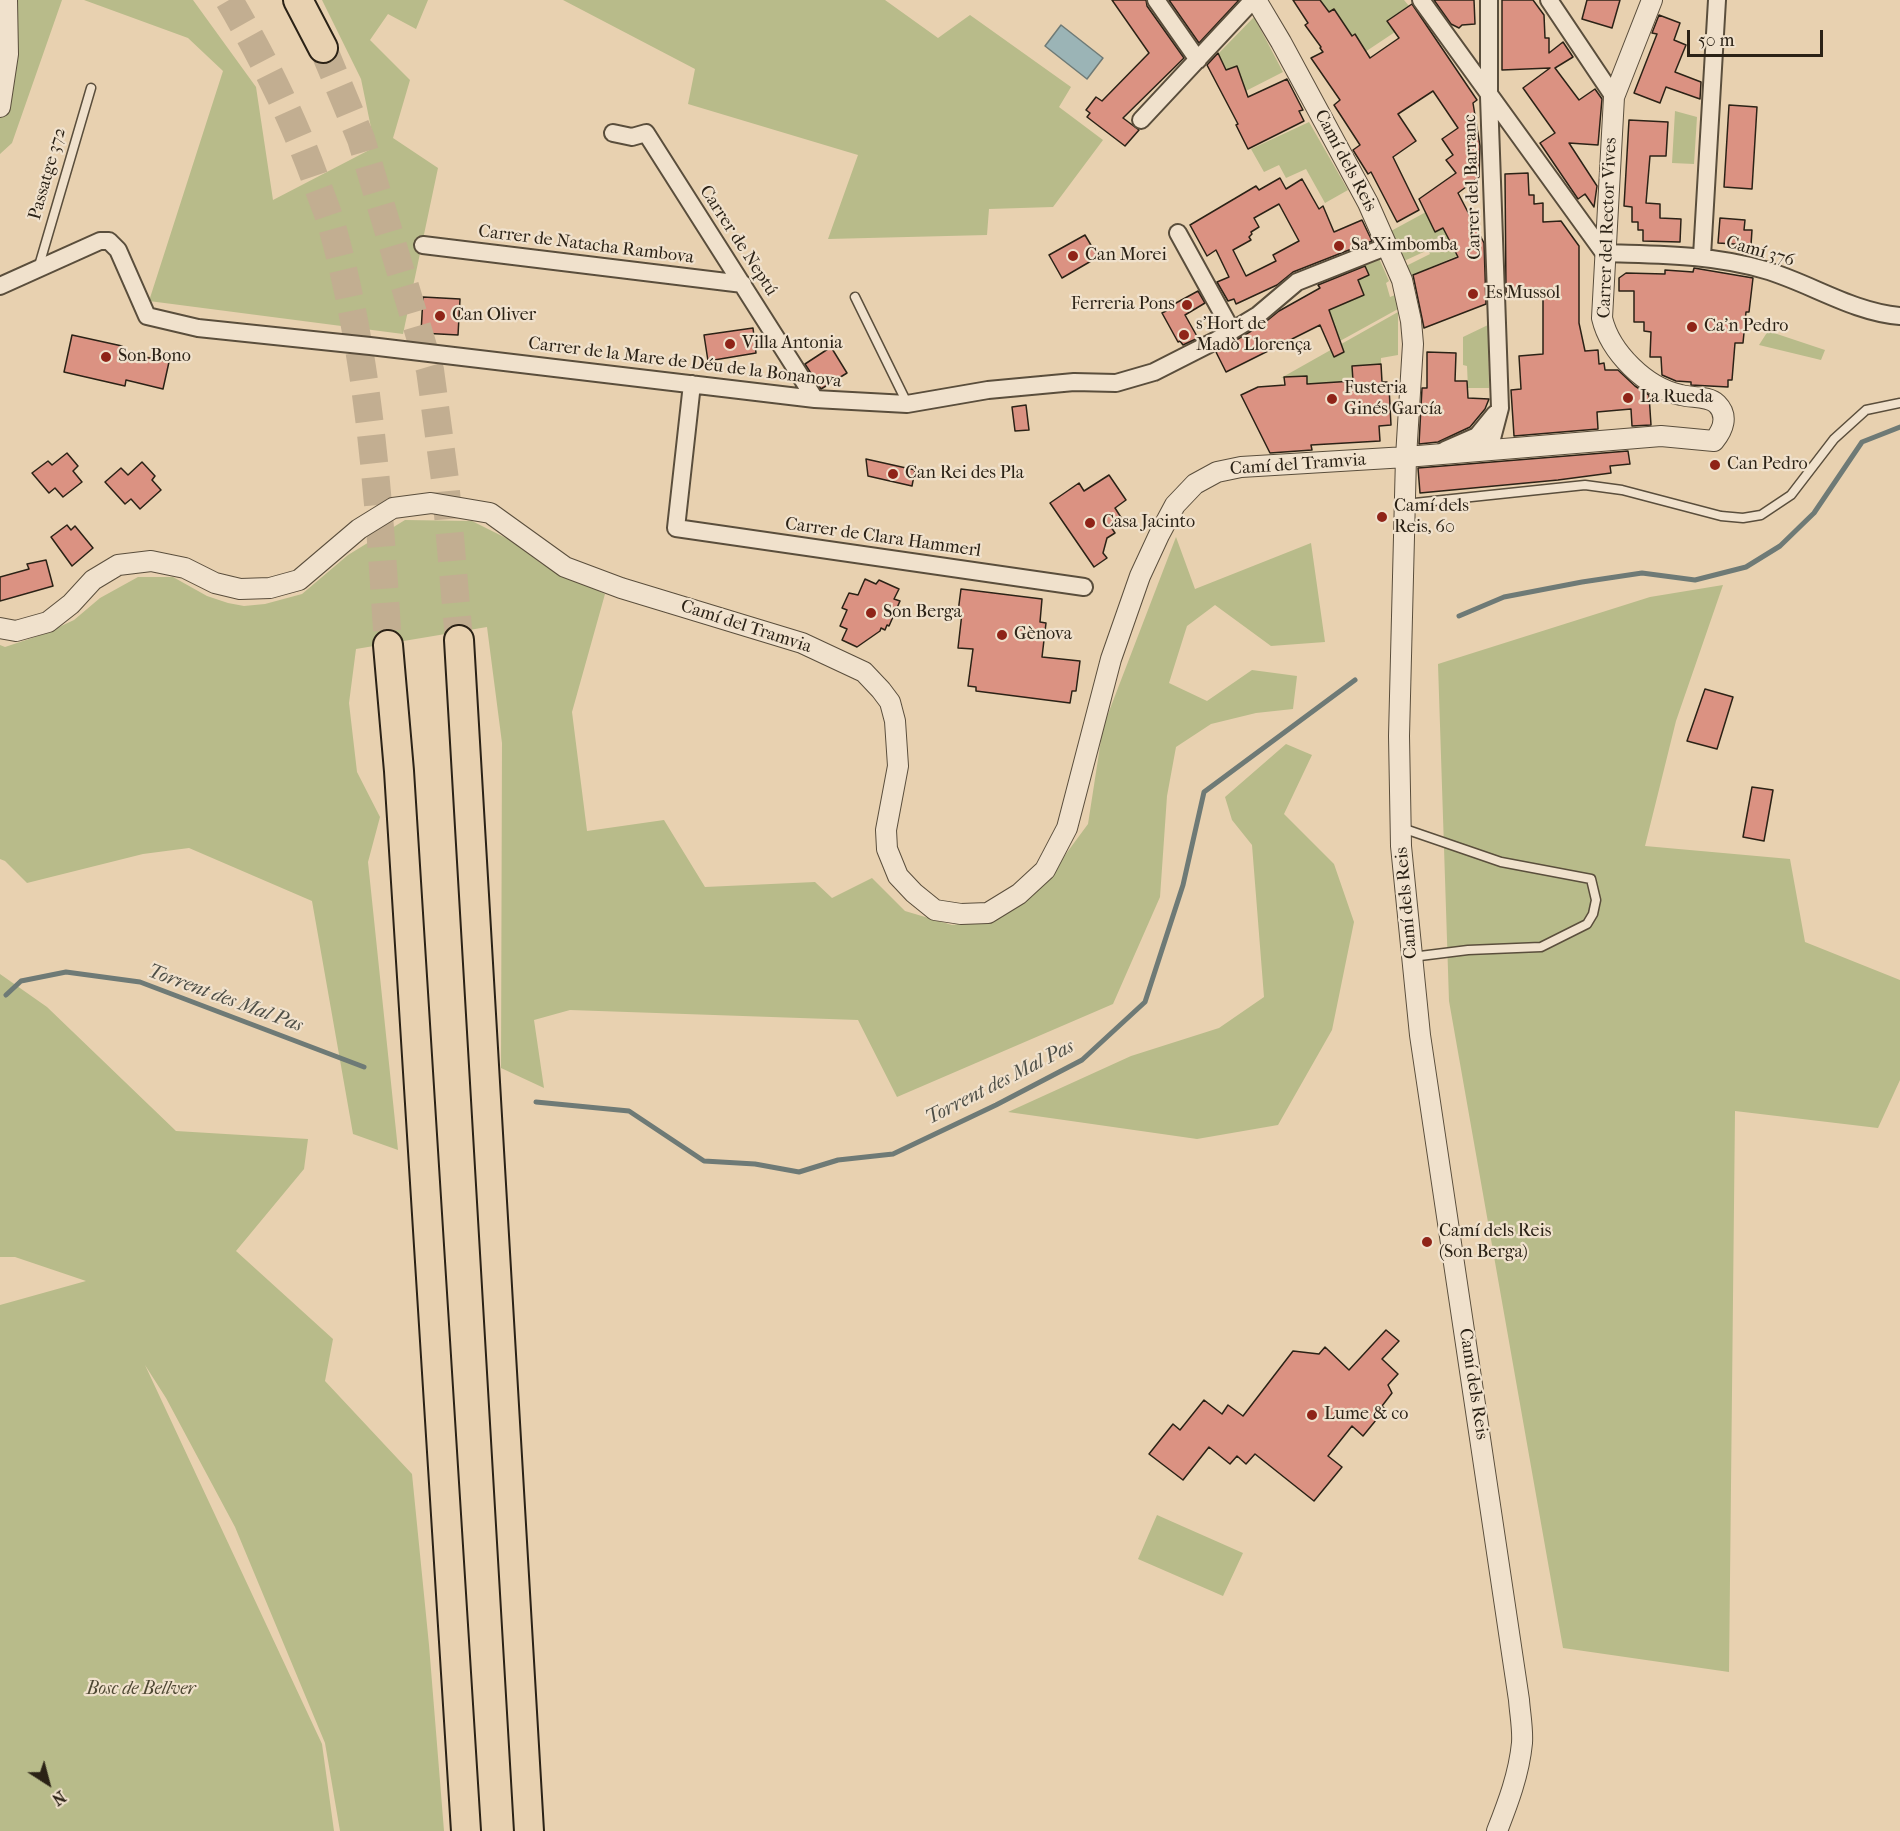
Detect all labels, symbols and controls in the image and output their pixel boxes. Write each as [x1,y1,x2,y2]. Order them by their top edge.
scale bar [1690,18,1826,56]
text: 50 m [1698,30,1734,51]
street label: Camí dels Reis [1309,106,1381,216]
street label: Carrer del Barranc [1460,114,1486,260]
street label: Passatge 372 [25,126,71,222]
street label: Carrer del Rector Vives [1594,137,1622,319]
street label: Carrer de Neptú [694,182,782,300]
street label: Carrer de Natacha Rambova [477,221,695,269]
street label: Camí 376 [1723,232,1797,272]
place label: Sa Ximbomba [1351,235,1458,257]
marker: Sa Ximbomba [1332,239,1346,253]
place label: Can Morei [1085,245,1167,267]
marker: Can Morei [1066,249,1080,263]
place label: Es Mussol [1485,283,1560,305]
marker: Es Mussol [1466,287,1480,301]
place label: Ferreria Pons [1071,294,1175,316]
marker: Ferreria Pons [1180,298,1194,312]
place label: Can Oliver [452,305,536,327]
marker: Can Oliver [433,309,447,323]
place label: s'Hort de Madò Llorença [1196,314,1311,356]
place label: Ca'n Pedro [1704,316,1788,338]
marker: Ca'n Pedro [1685,320,1699,334]
marker: s'Hort de Madò Llorença [1177,328,1191,342]
street label: Carrer de la Mare de Déu de la Bonanova [527,333,843,393]
place label: Villa Antonia [742,333,843,355]
marker: Villa Antonia [723,337,737,351]
place label: Son Bono [118,346,191,368]
marker: Son Bono [99,350,113,364]
place label: Fusteria Ginés García [1344,378,1442,420]
place label: La Rueda [1640,387,1713,409]
marker: La Rueda [1621,391,1635,405]
marker: Fusteria Ginés García [1325,392,1339,406]
street label: Camí del Tramvia [1229,449,1367,481]
place label: Can Pedro [1727,454,1808,476]
marker: Can Pedro [1708,458,1722,472]
place label: Can Rei des Pla [905,463,1024,485]
marker: Can Rei des Pla [886,467,900,481]
place label: Camí dels Reis, 60 [1394,496,1469,538]
marker: Camí dels Reis, 60 [1375,510,1389,524]
place label: Casa Jacinto [1102,512,1195,534]
street label: Carrer de Clara Hammerl [784,514,982,562]
marker: Casa Jacinto [1083,516,1097,530]
street label: Camí del Tramvia [678,596,814,658]
place label: Son Berga [883,602,962,624]
marker: Son Berga [864,606,878,620]
place label: Gènova [1014,624,1072,646]
marker: Gènova [995,628,1009,642]
street label: Camí dels Reis [1391,846,1423,960]
water label: Torrent des Mal Pas [144,960,306,1038]
water label: Torrent des Mal Pas [922,1035,1078,1131]
place label: Camí dels Reis (Son Berga) [1439,1221,1551,1264]
marker: Camí dels Reis (Son Berga) [1420,1235,1434,1249]
street label: Camí dels Reis [1454,1327,1492,1441]
place label: Lume & co [1324,1404,1408,1426]
marker: Lume & co [1305,1408,1319,1422]
park label: Bosc de Bellver [86,1679,196,1701]
north arrow [18,1753,78,1813]
text: N [48,1787,69,1809]

